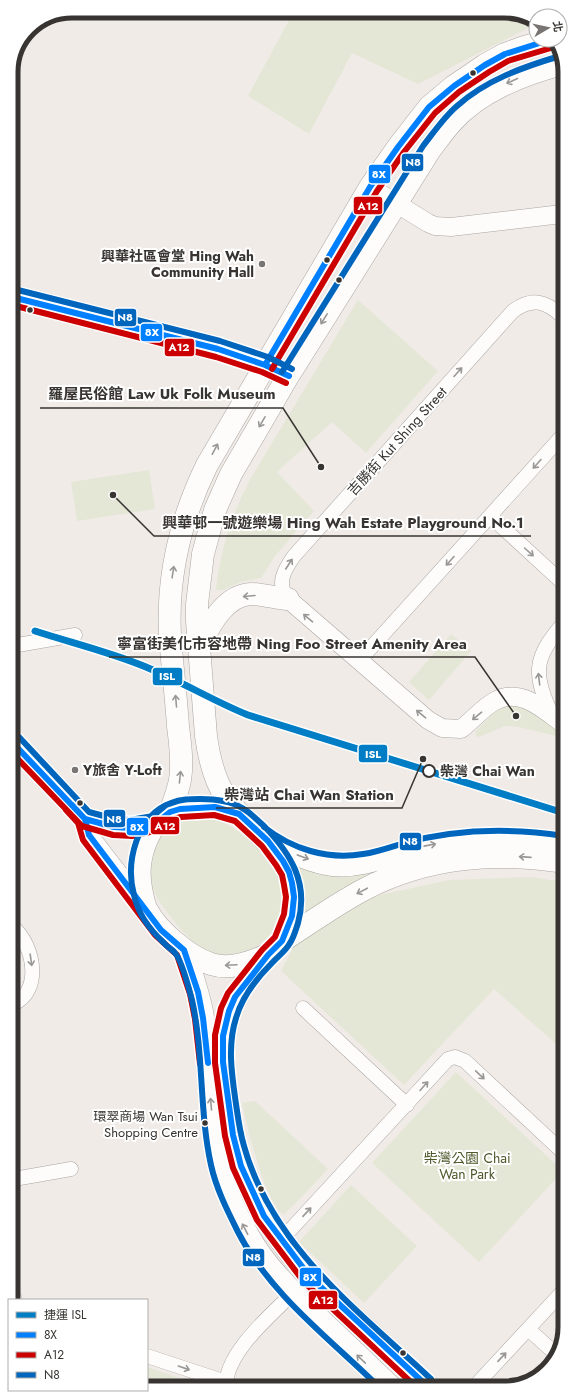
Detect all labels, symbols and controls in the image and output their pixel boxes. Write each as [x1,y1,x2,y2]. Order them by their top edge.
north arrow [528,8,568,48]
text: 北 [549,20,567,33]
unlabelled marker [468,68,478,78]
one-way arrow [506,78,518,85]
line badge: N8 [401,153,424,172]
text: N8 [405,154,421,170]
line badge: 8X [368,164,391,184]
text: 8X [372,166,387,182]
line badge: A12 [353,196,383,215]
text: A12 [357,198,378,214]
place label: 興華社區會堂 Hing Wah Community Hall [101,246,254,282]
unlabelled marker [322,255,332,265]
marker: 興華社區會堂 Hing Wah Community Hall [257,259,267,269]
unlabelled marker [334,275,344,285]
unlabelled marker [25,305,35,315]
line badge: N8 [114,308,137,327]
text: N8 [117,309,133,325]
one-way arrow [320,313,328,324]
line badge: 8X [140,323,163,342]
text: 8X [145,324,160,340]
line badge: A12 [164,338,195,357]
text: A12 [168,339,189,355]
one-way arrow [454,367,463,377]
callout: 羅屋民俗館 Law Uk Folk Museum [40,381,283,408]
street label: 吉勝街 Kut Shing Street [343,382,452,500]
text: 羅屋民俗館 Law Uk Folk Museum [48,383,276,405]
one-way arrow [257,416,265,428]
one-way arrow [212,444,219,456]
one-way arrow [532,459,541,469]
callout: 興華邨一號遊樂場 Hing Wah Estate Playground No.1 [154,509,531,536]
text: 興華邨一號遊樂場 Hing Wah Estate Playground No.1 [162,512,524,534]
one-way arrow [524,547,534,556]
one-way arrow [446,555,455,565]
one-way arrow [285,559,293,570]
one-way arrow [169,566,177,579]
one-way arrow [243,592,256,599]
one-way arrow [303,613,314,622]
callout: 寧富街美化市容地帶 Ning Foo Street Amenity Area [109,630,475,657]
text: 寧富街美化市容地帶 Ning Foo Street Amenity Area [117,633,467,655]
line badge: ISL [152,667,183,686]
text: ISL [159,668,175,684]
one-way arrow [536,673,543,686]
one-way arrow [173,695,180,708]
one-way arrow [416,709,427,718]
one-way arrow [472,711,483,720]
line badge: ISL [358,744,388,763]
text: ISL [365,746,381,762]
place label: Y旅舍 Y-Loft [82,760,162,780]
place label: 柴灣 Chai Wan [440,761,535,781]
marker: 柴灣 Chai Wan [422,764,436,778]
marker: Y旅舍 Y-Loft [70,765,80,775]
one-way arrow [176,771,184,784]
callout: 柴灣站 Chai Wan Station [216,781,402,808]
text: 柴灣站 Chai Wan Station [224,784,394,806]
unlabelled marker [75,798,85,808]
line badge: N8 [103,809,126,828]
text: N8 [106,811,122,827]
line badge: A12 [150,816,180,835]
line badge: 8X [126,817,149,836]
text: A12 [154,818,175,834]
text: 8X [130,819,145,835]
line badge: N8 [399,832,422,851]
text: N8 [402,833,418,849]
one-way arrow [423,841,436,849]
one-way arrow [297,854,310,861]
one-way arrow [519,854,532,861]
one-way arrow [356,888,368,895]
one-way arrow [27,953,35,966]
one-way arrow [225,962,238,969]
one-way arrow [475,1071,486,1080]
one-way arrow [420,1080,429,1091]
one-way arrow [208,1098,215,1111]
place label: 環翠商場 Wan Tsui Shopping Centre [93,1107,198,1142]
marker: 環翠商場 Wan Tsui Shopping Centre [200,1118,210,1128]
park label: 柴灣公園 Chai Wan Park [423,1148,511,1184]
unlabelled marker [256,1184,266,1194]
one-way arrow [303,1207,312,1217]
one-way arrow [241,1223,248,1235]
line badge: N8 [242,1248,265,1267]
text: N8 [245,1249,261,1265]
line badge: 8X [299,1267,322,1287]
text: 8X [303,1269,318,1285]
line badge: A12 [308,1290,338,1310]
text: A12 [312,1292,333,1308]
legend [8,1299,148,1391]
text: 捷運 ISL [44,1306,87,1324]
text: 8X [44,1326,57,1344]
text: A12 [44,1346,64,1364]
unlabelled marker [398,1348,408,1358]
one-way arrow [497,1352,507,1362]
one-way arrow [356,1354,366,1364]
one-way arrow [178,1365,190,1373]
text: N8 [44,1366,60,1384]

